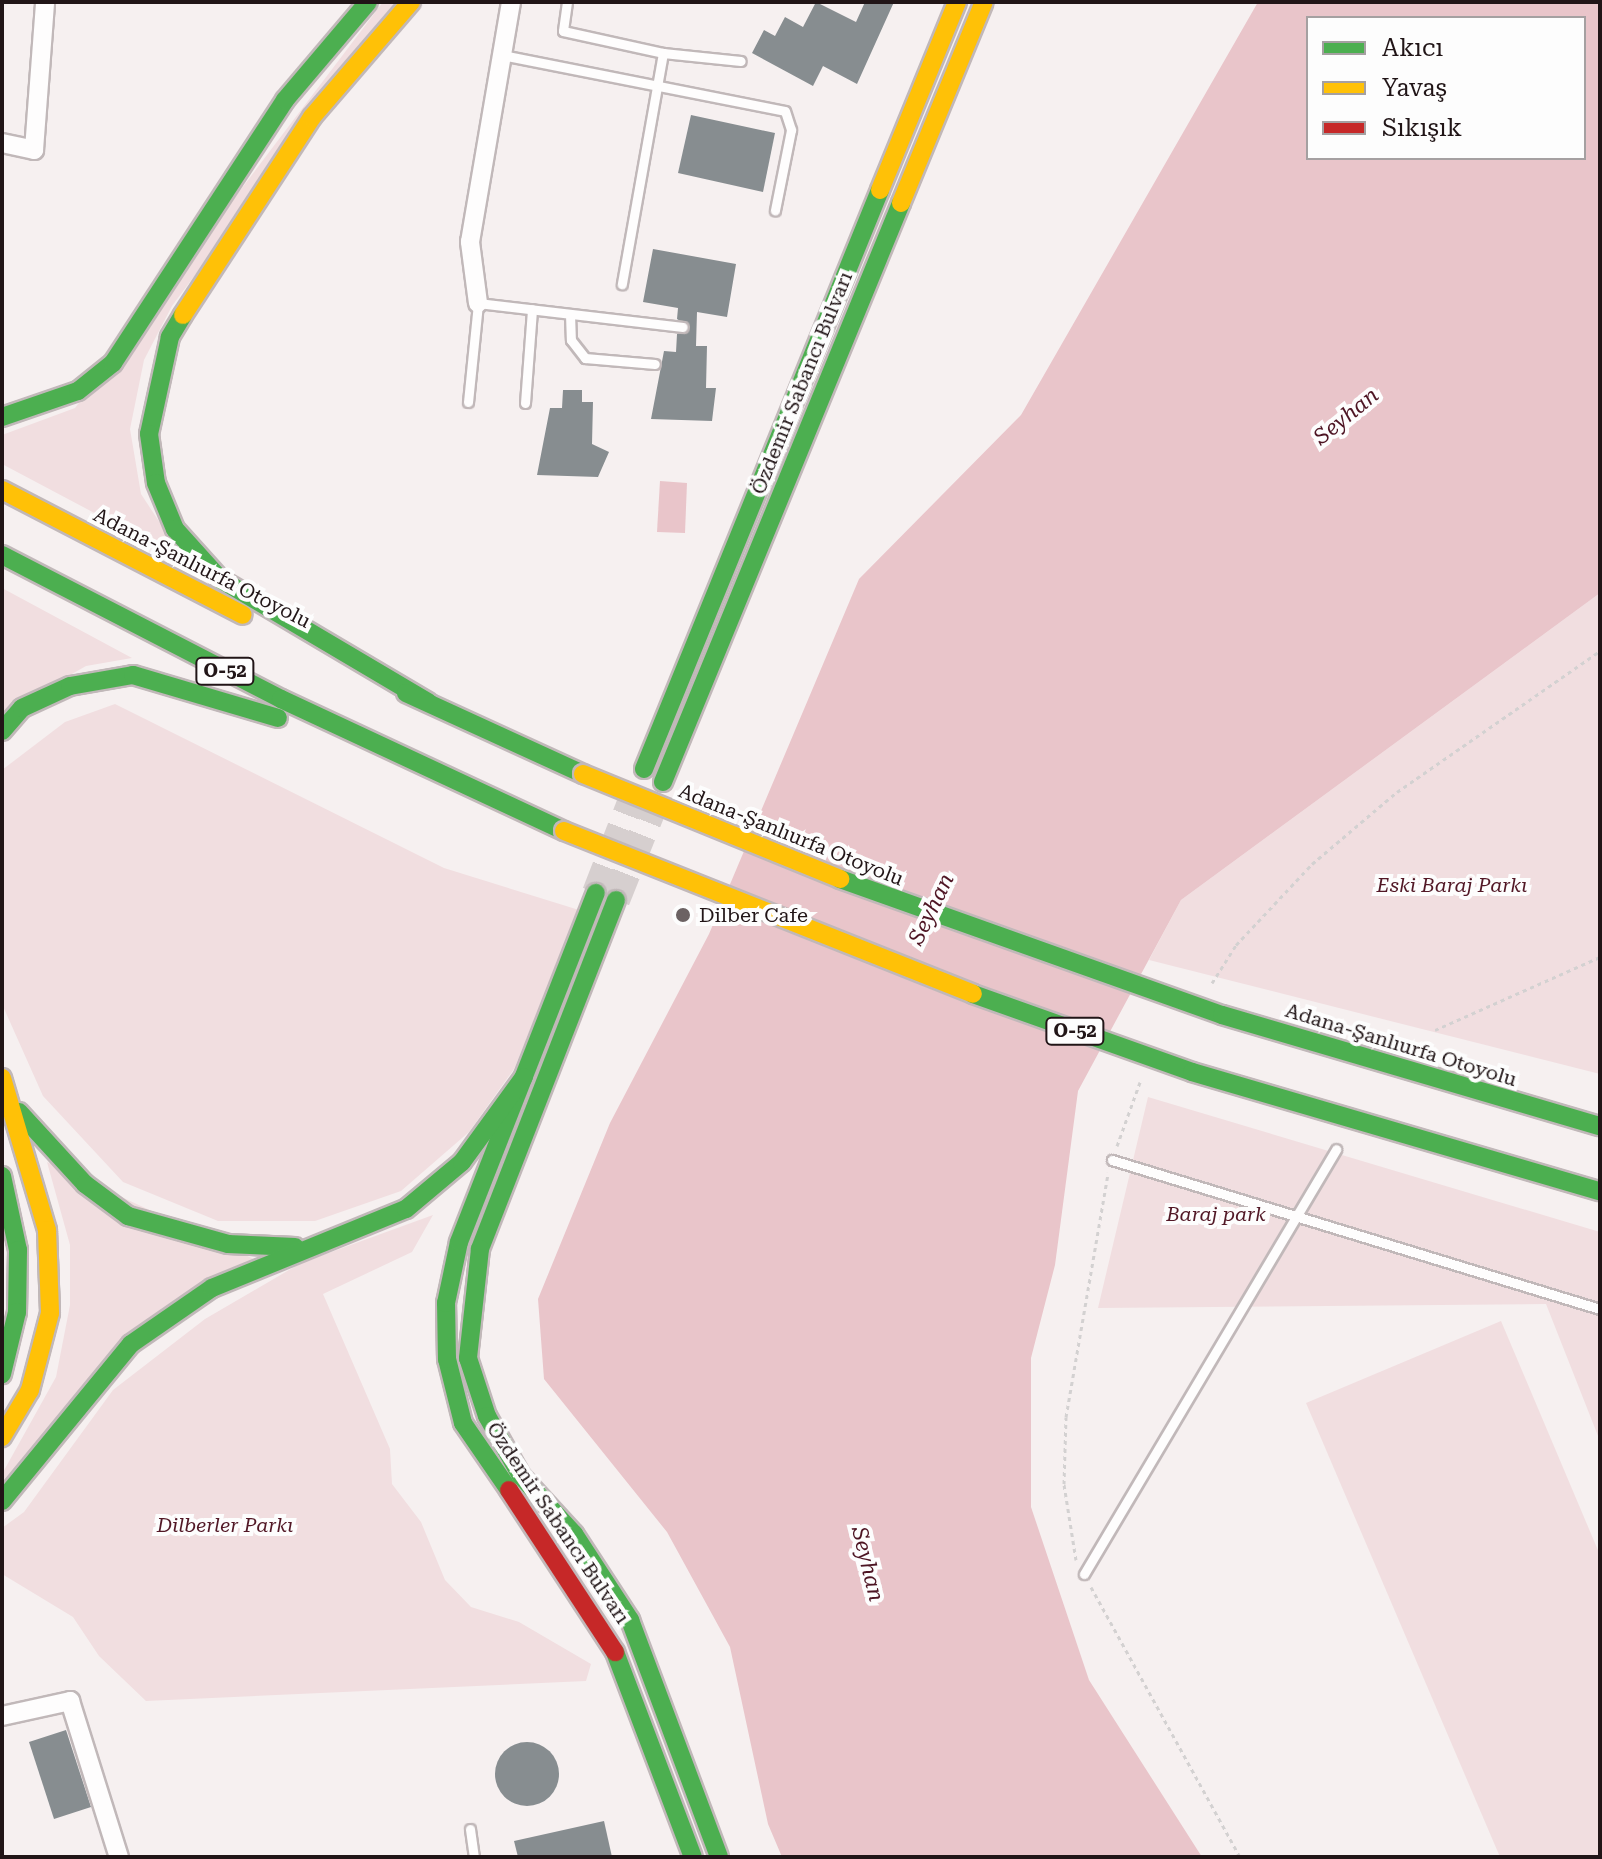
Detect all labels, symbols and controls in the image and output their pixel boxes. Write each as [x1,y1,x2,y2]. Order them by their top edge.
legend [1306,16,1586,160]
text: Akıcı [1382,34,1443,62]
text: Yavaş [1382,74,1447,102]
text: Sıkışık [1382,114,1462,142]
street label: Özdemir Sabancı Bulvarı [746,268,858,498]
water label: Seyhan [1308,382,1384,450]
street label: Adana-Şanlıurfa Otoyolu [89,503,315,633]
road number: O-52 [195,657,255,685]
street label: Adana-Şanlıurfa Otoyolu [675,779,907,891]
water label: Seyhan [902,869,960,949]
park label: Eski Baraj Parkı [1377,873,1527,897]
place label: Dilber Cafe [699,903,808,927]
marker: Dilber Cafe [674,906,692,924]
street label: Adana-Şanlıurfa Otoyolu [1283,998,1519,1092]
road number: O-52 [1045,1017,1105,1045]
park label: Baraj park [1166,1202,1266,1226]
street label: Özdemir Sabancı Bulvarı [482,1418,634,1628]
park label: Dilberler Parkı [157,1513,293,1537]
water label: Seyhan [846,1524,890,1604]

